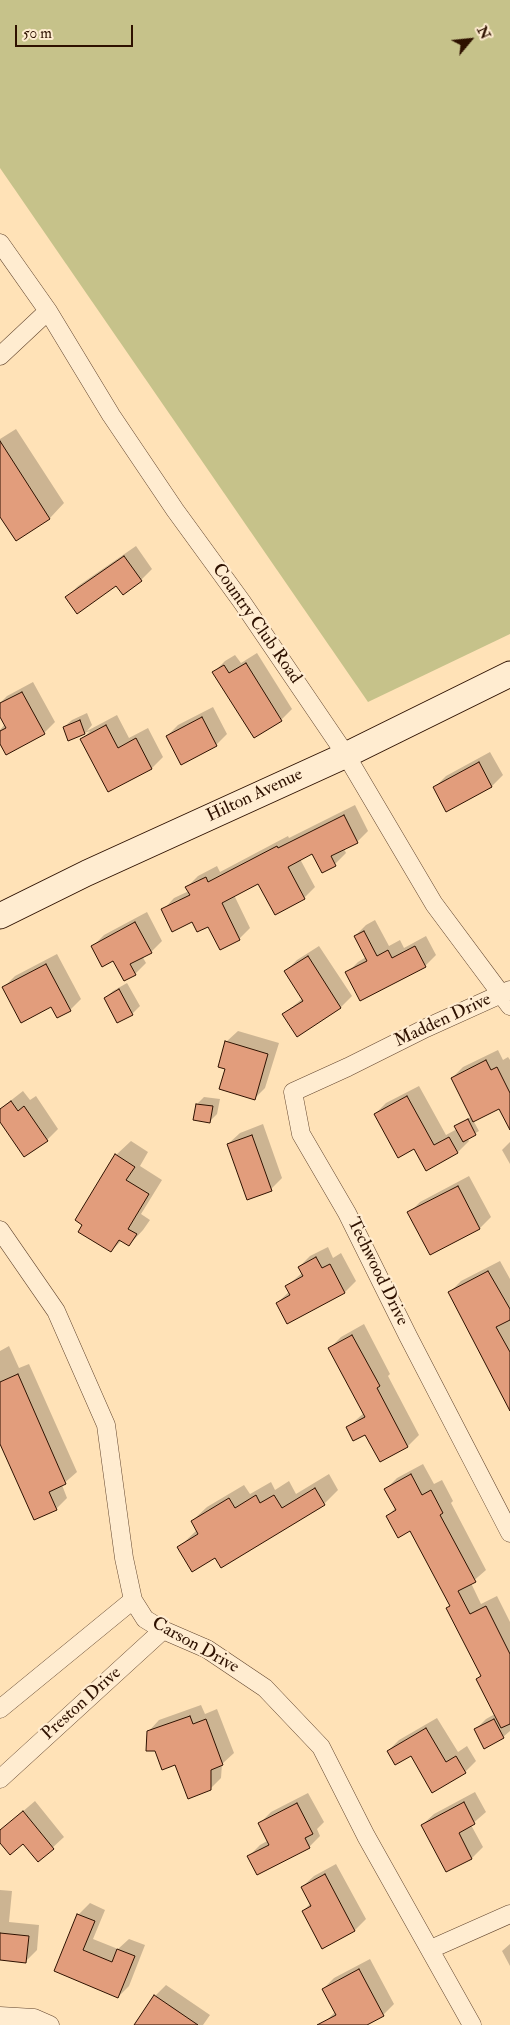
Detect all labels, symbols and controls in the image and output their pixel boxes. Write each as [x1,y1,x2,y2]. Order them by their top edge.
scale bar [18,15,135,47]
north arrow [445,15,495,65]
text: N [473,23,494,42]
text: 50 m [23,24,52,43]
street label: Country Club Road [206,560,306,688]
street label: Hilton Avenue [203,764,307,828]
street label: Madden Drive [391,989,495,1053]
street label: Techwood Drive [342,1215,412,1329]
street label: Carson Drive [148,1613,242,1679]
street label: Preston Drive [38,1663,126,1745]

